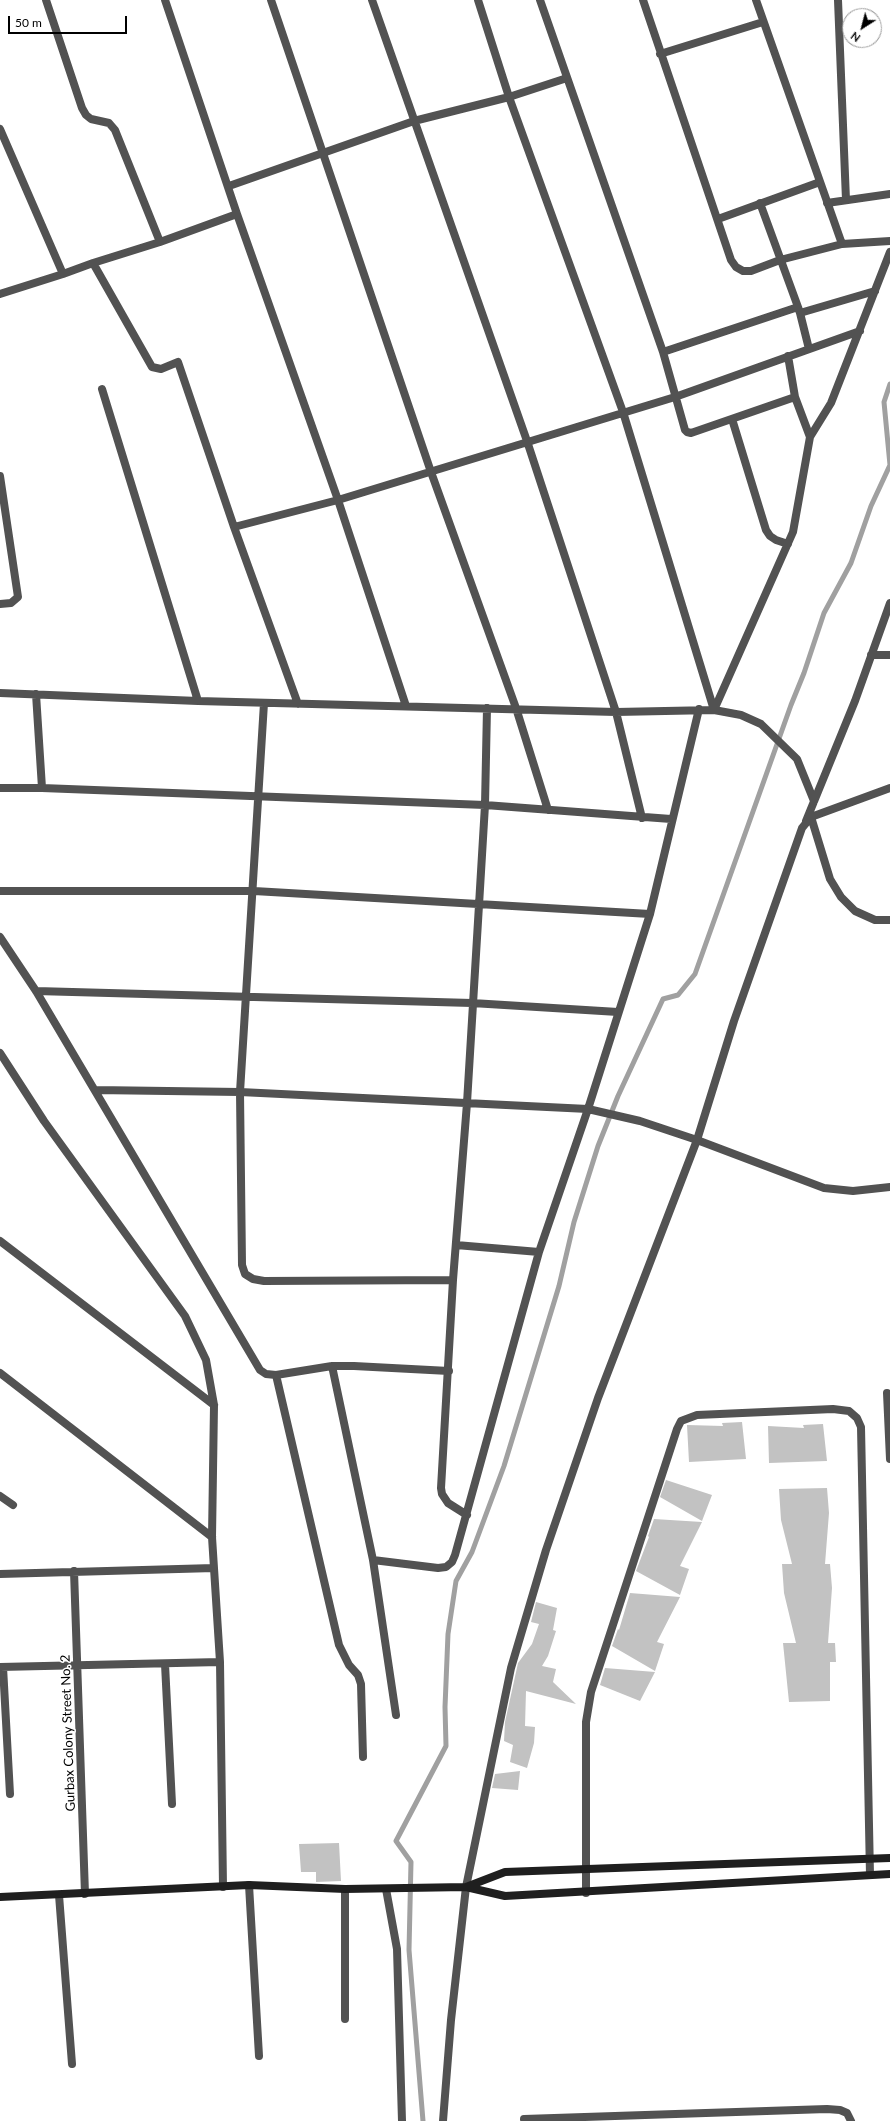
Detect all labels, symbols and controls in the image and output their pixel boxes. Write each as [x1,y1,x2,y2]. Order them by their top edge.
scale bar [10,8,129,34]
north arrow [842,8,882,48]
text: 50 m [15,15,42,30]
text: N [848,30,862,45]
street label: Gurbax Colony Street No. 2 [57,1654,79,1812]

